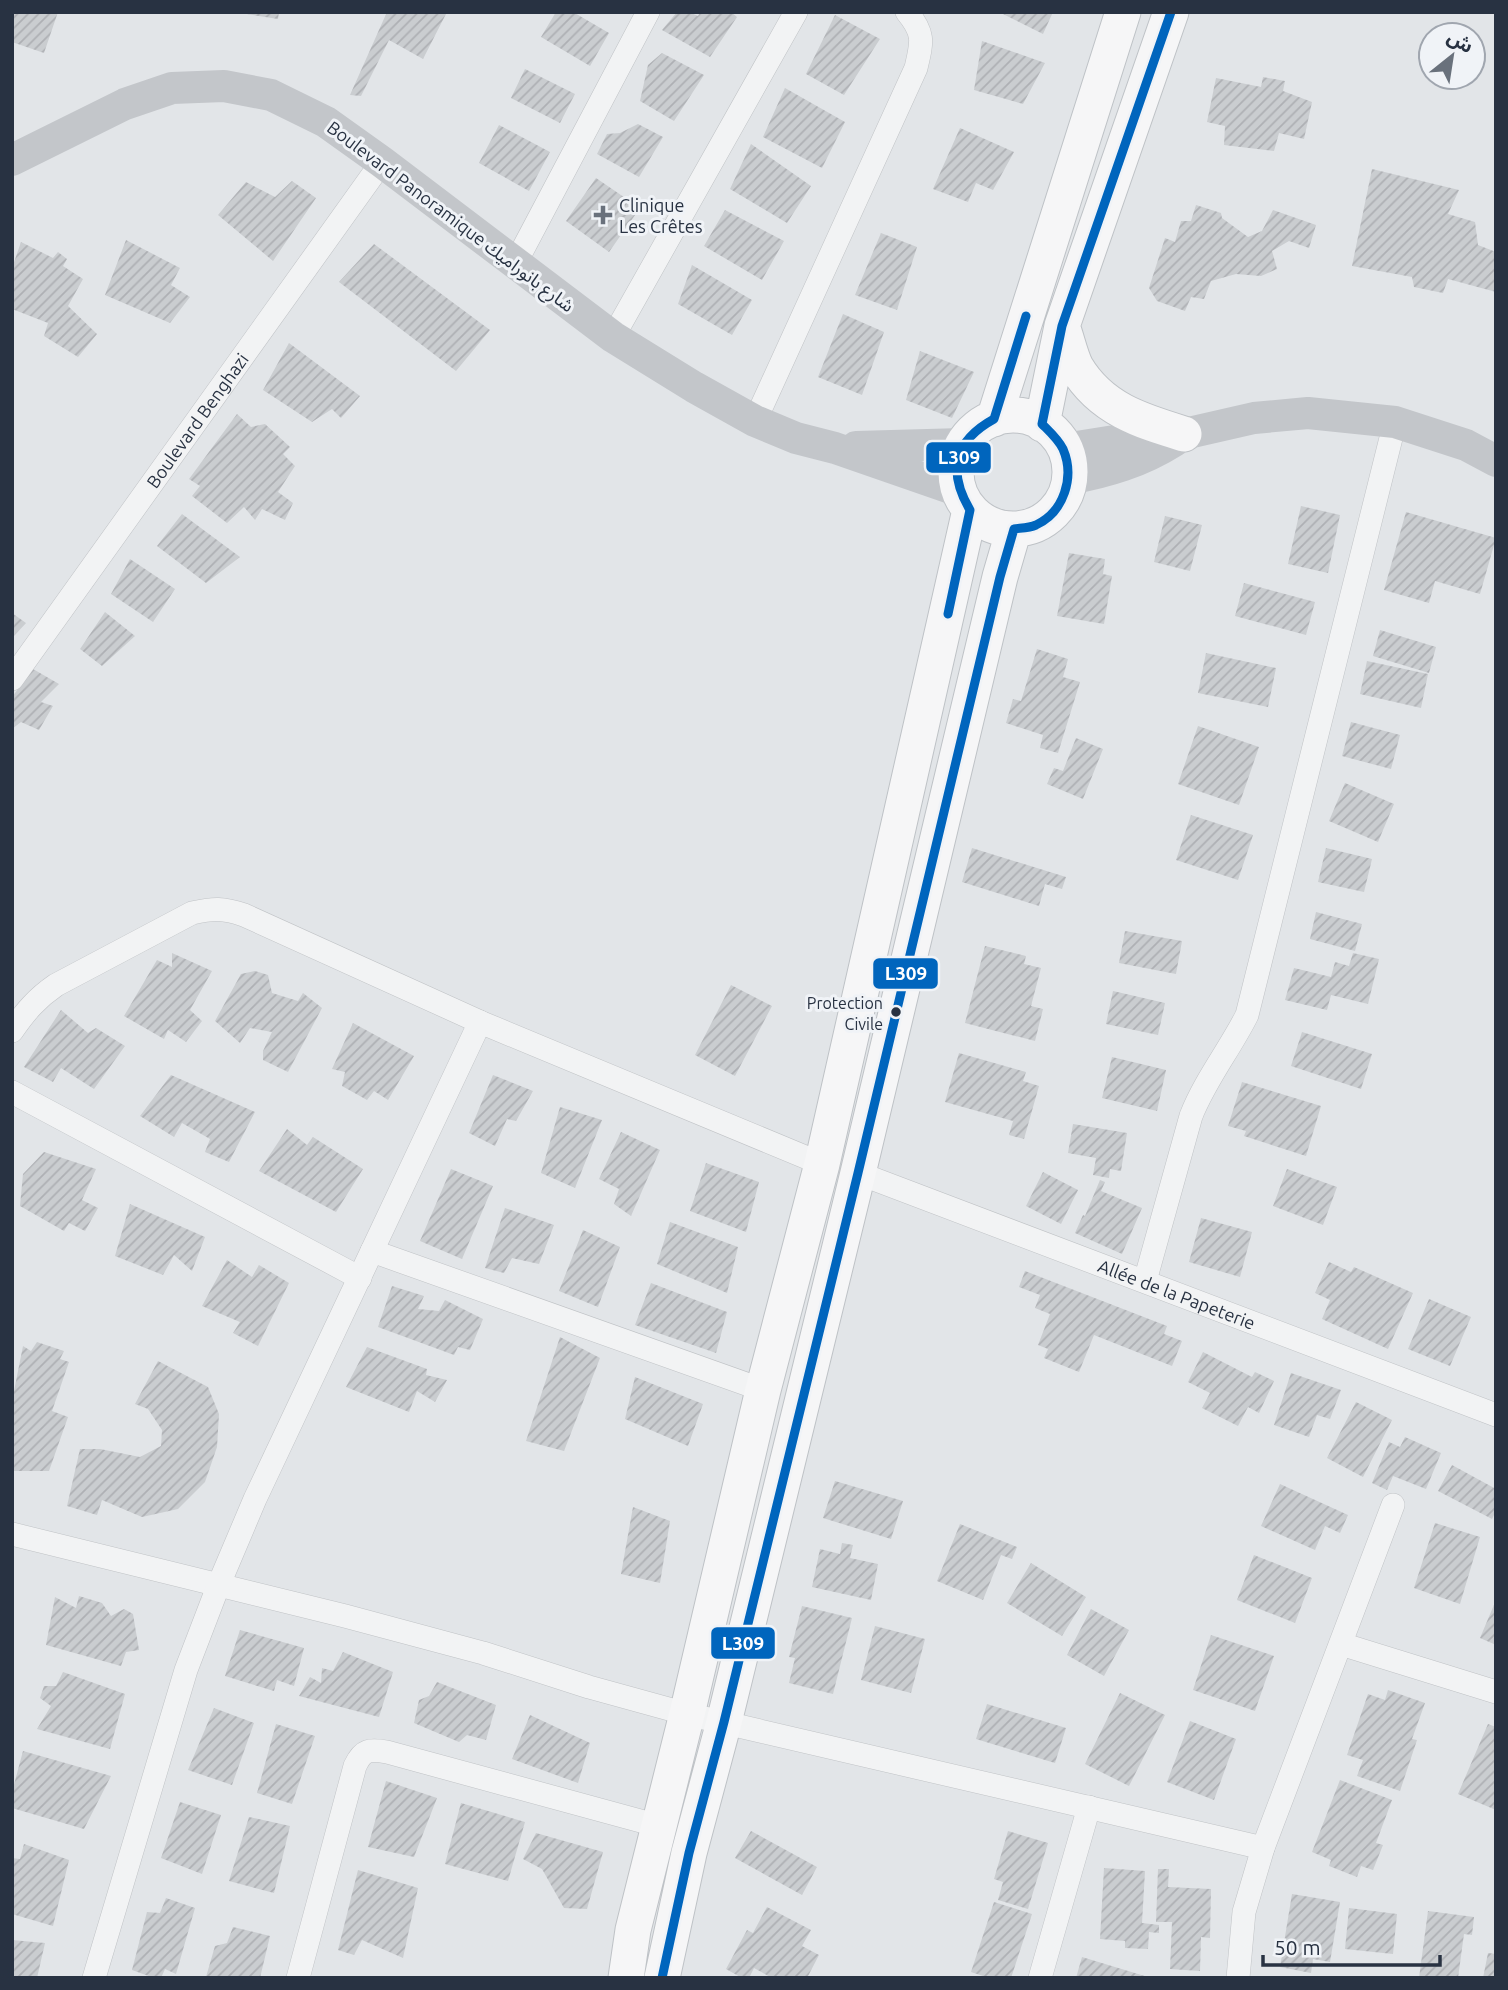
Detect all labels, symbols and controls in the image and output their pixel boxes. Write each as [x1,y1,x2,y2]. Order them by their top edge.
north arrow [1417,21,1487,91]
text: ش [1444,25,1477,57]
street label: Boulevard Panoramique شارع بانوراميك [321,117,578,319]
place label: Clinique Les Crêtes [619,195,703,236]
marker: Clinique Les Crêtes [593,205,613,225]
street label: Boulevard Benghazi [142,349,252,492]
line badge: L309 [925,441,992,474]
text: L309 [938,446,980,468]
line badge: L309 [872,957,939,990]
text: L309 [885,962,927,984]
place label: Protection Civile [807,994,883,1033]
marker: Protection Civile [889,1005,903,1019]
street label: Allée de la Papeterie [1096,1255,1258,1333]
line badge: L309 [710,1626,776,1660]
text: L309 [722,1632,764,1654]
scale bar [1263,1924,1440,1968]
text: 50 m [1274,1935,1321,1959]

